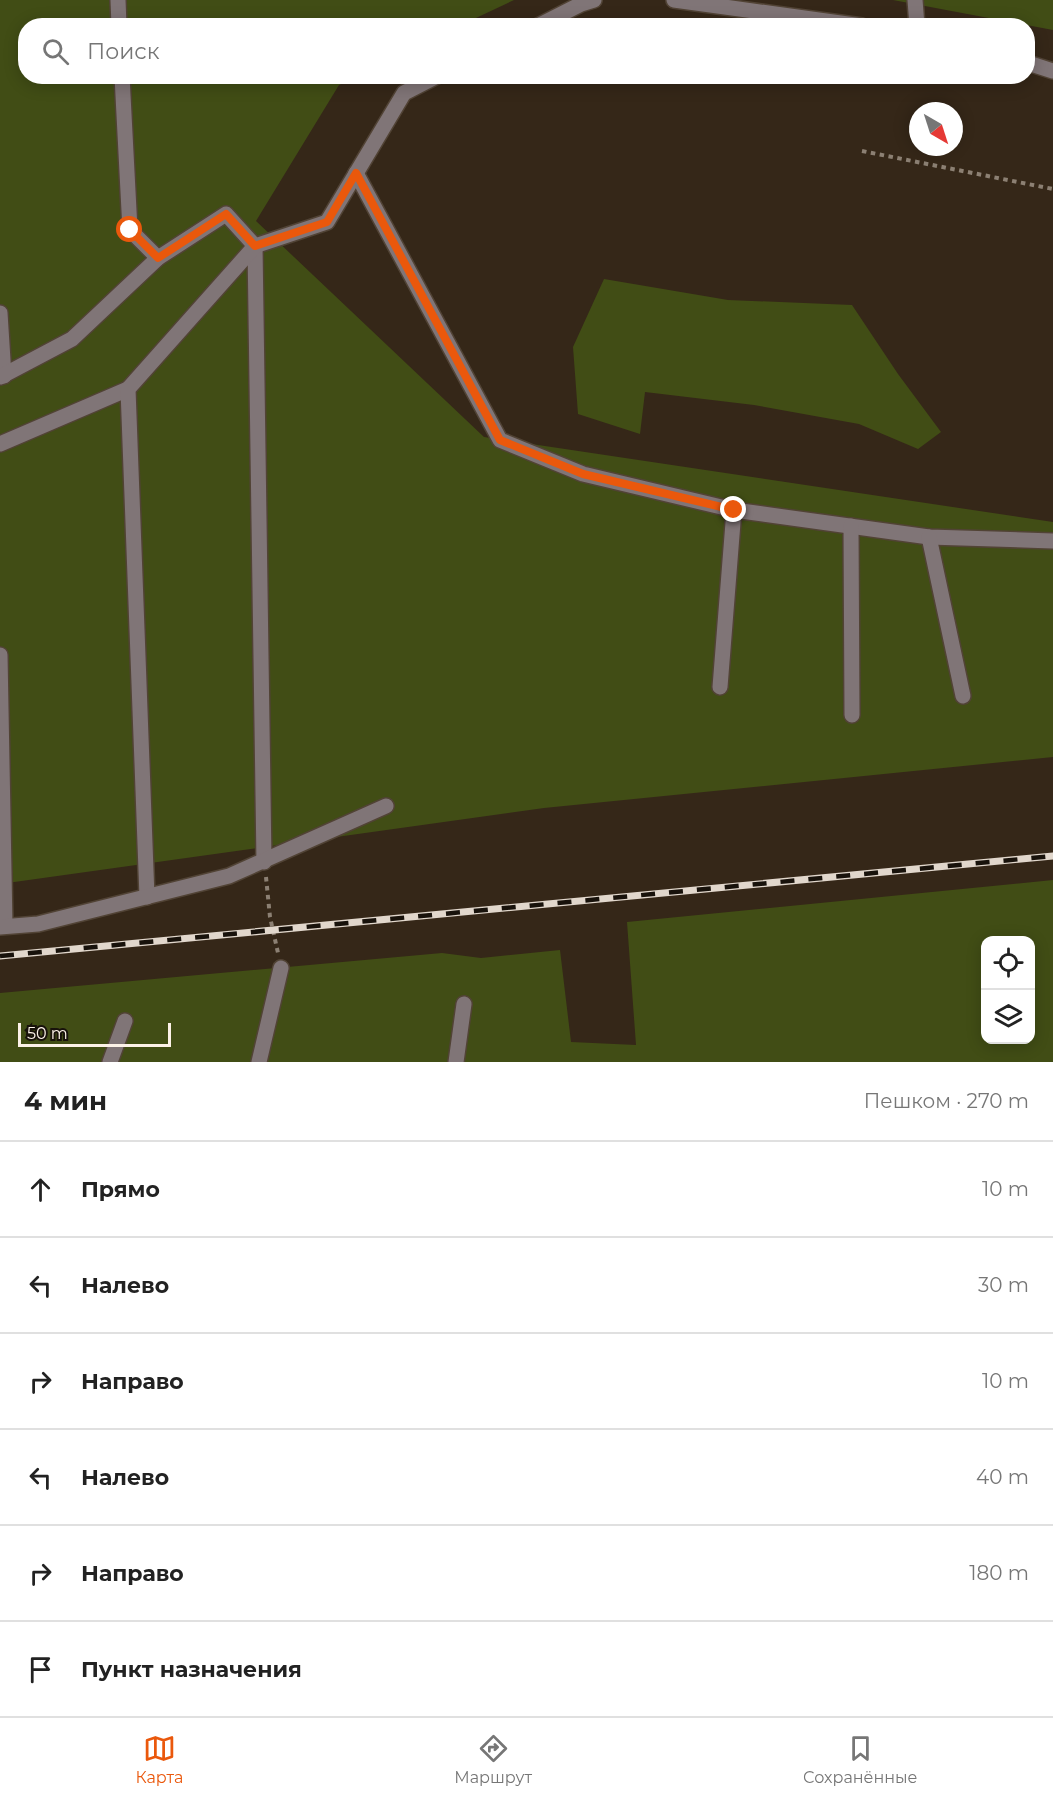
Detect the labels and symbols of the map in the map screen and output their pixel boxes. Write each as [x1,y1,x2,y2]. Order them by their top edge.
north arrow [909,102,963,156]
route start [116,216,142,242]
route end [720,496,746,522]
scale bar [18,1020,171,1048]

